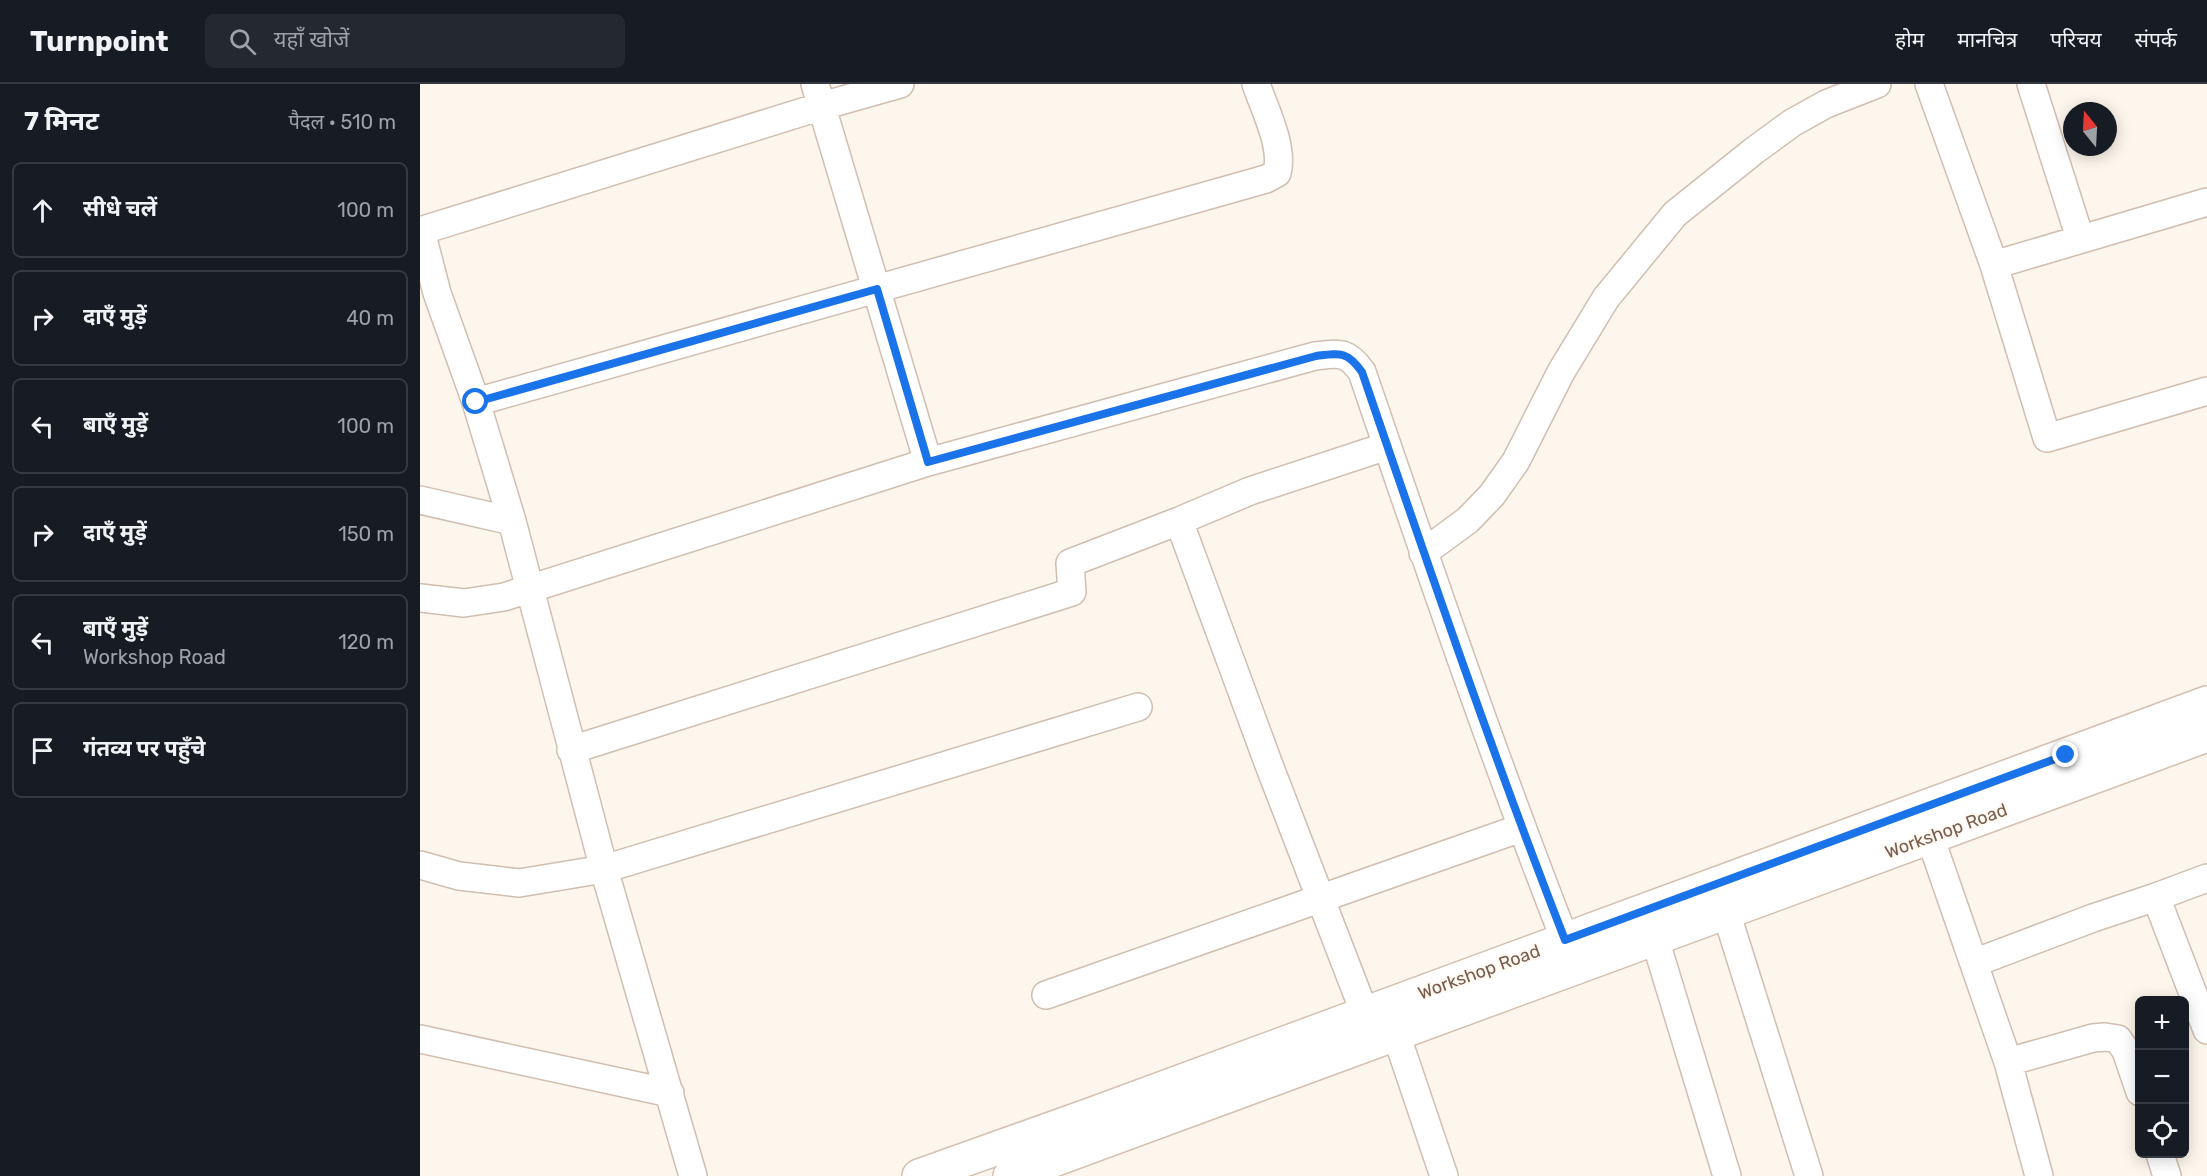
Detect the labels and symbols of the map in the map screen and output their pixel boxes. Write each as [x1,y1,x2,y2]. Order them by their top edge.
north arrow [2063,102,2117,156]
route start [462,388,488,414]
route end [2052,741,2078,767]
street label: Workshop Road [1882,799,2010,863]
street label: Workshop Road [1415,940,1543,1004]

